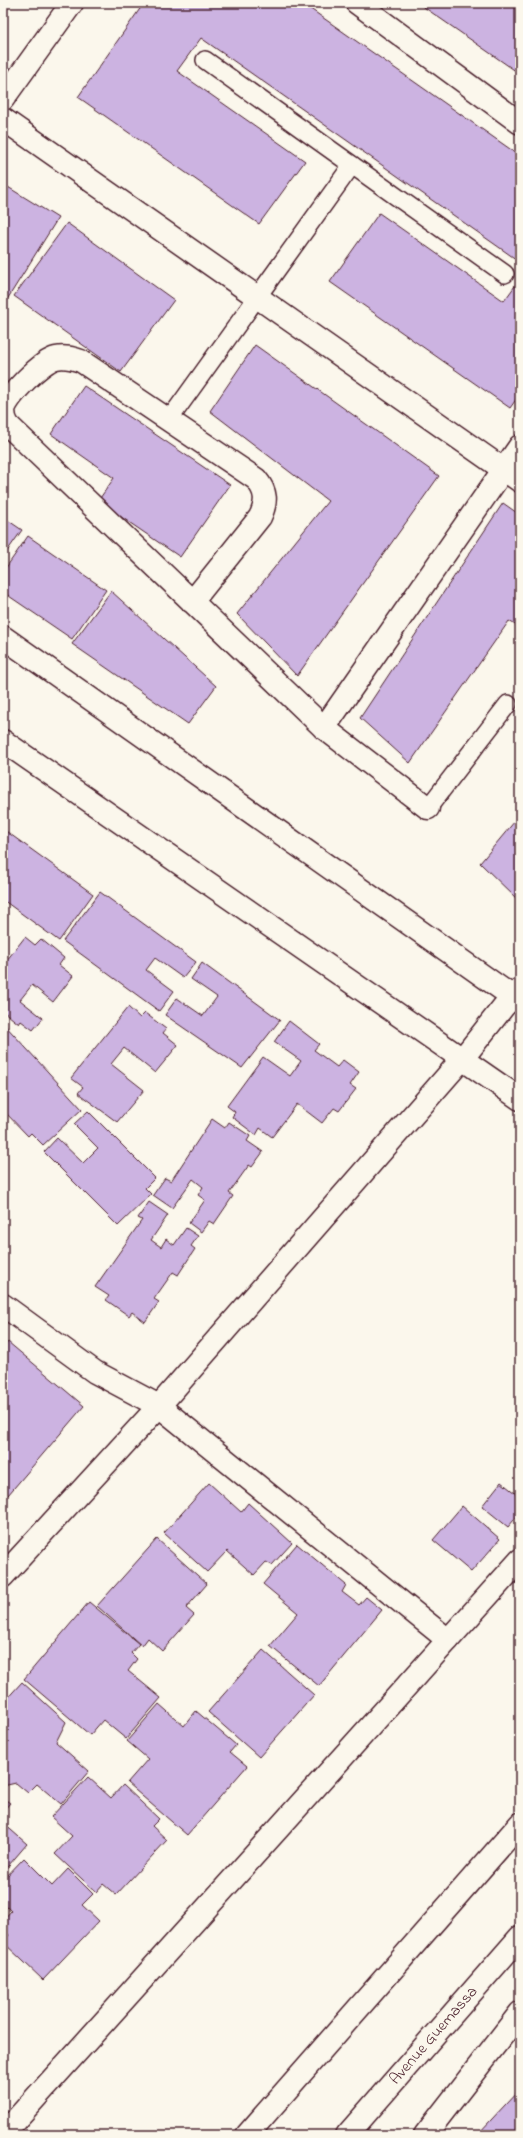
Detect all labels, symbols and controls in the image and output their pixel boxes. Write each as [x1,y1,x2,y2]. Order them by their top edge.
street label: Avenue Guemassa [384,1981,484,2090]

